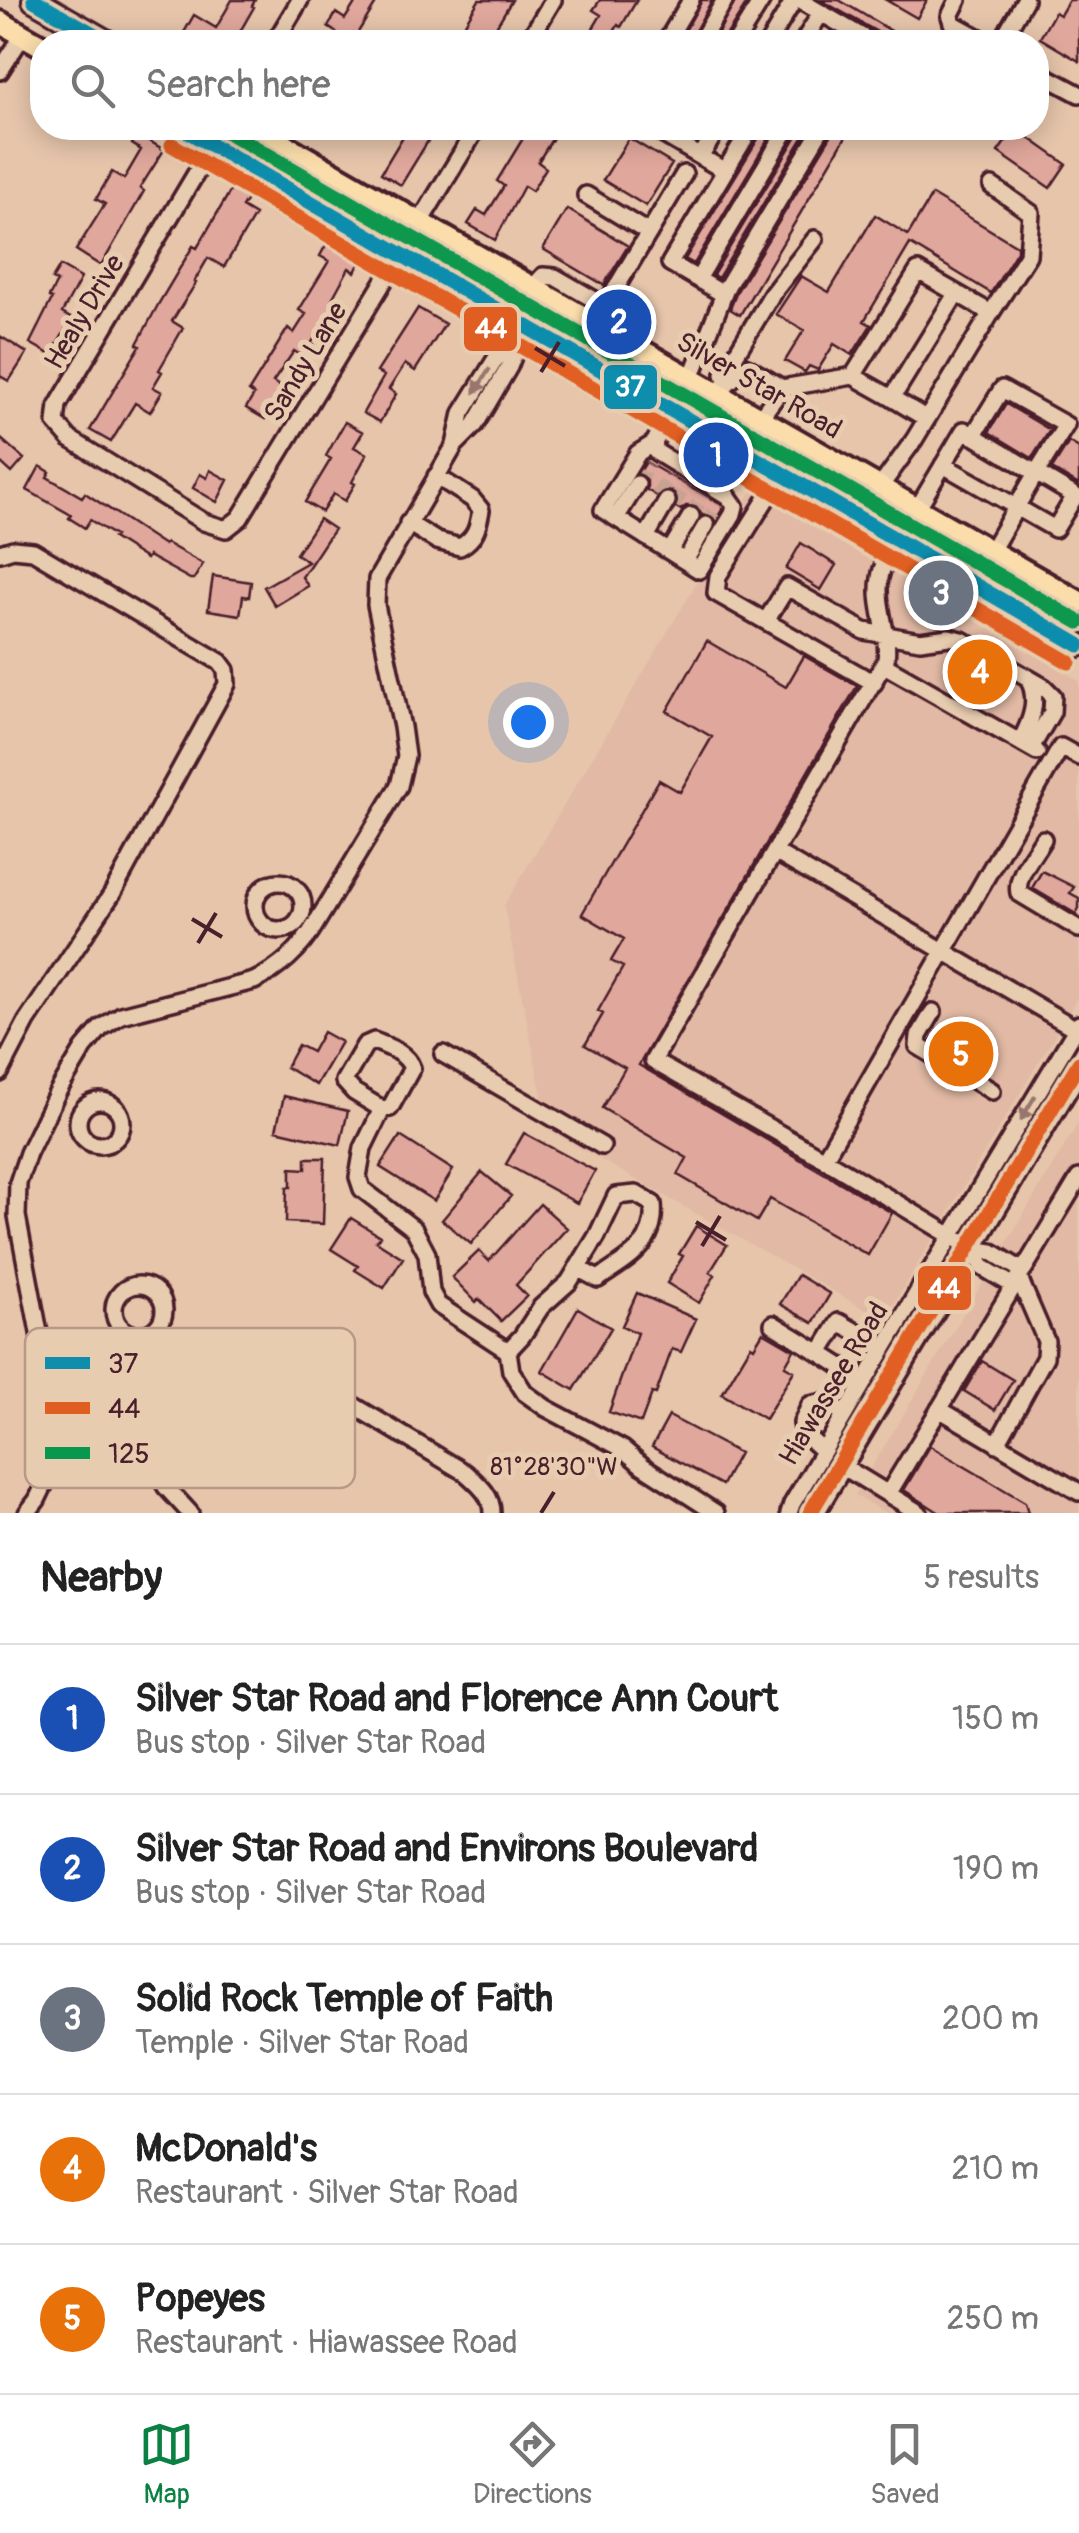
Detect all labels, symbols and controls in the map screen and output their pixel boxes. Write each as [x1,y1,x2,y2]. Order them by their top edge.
search box [30,30,1049,140]
icon: search [65,58,120,113]
text: Search here [145,61,331,109]
street label: Healy Drive [37,248,133,376]
pin: 2 [586,284,652,360]
street label: Sandy Lane [257,296,356,428]
line badge: 44 [462,305,519,353]
text: 44 [475,312,508,347]
street label: Silver Star Road [670,325,848,447]
line badge: 37 [602,363,659,411]
one-way arrow [474,367,491,395]
text: 37 [615,370,645,405]
pin: 1 [684,418,748,492]
pin: 3 [908,556,974,630]
pin: 4 [948,634,1012,710]
your location [503,697,554,748]
pin: 5 [928,1016,994,1092]
one-way arrow [1020,1094,1037,1122]
line badge: 44 [916,1264,973,1312]
text: 44 [928,1272,961,1307]
street label: Hiawassee Road [772,1296,896,1472]
legend [25,1328,355,1488]
text: 37 [108,1347,139,1382]
text: 44 [108,1392,140,1427]
text: 125 [108,1437,150,1472]
text: 81°28'30"W [490,1452,618,1483]
text: Nearby [40,1552,162,1604]
text: 5 results [924,1558,1039,1598]
text: Silver Star Road and Florence Ann Court [135,1675,778,1723]
text: 1 [66,1699,79,1739]
text: 150 m [952,1699,1039,1739]
text: Bus stop · Silver Star Road [135,1723,486,1763]
text: Silver Star Road and Environs Boulevard [135,1825,758,1873]
text: 2 [64,1849,81,1889]
text: 190 m [953,1849,1039,1889]
text: Bus stop · Silver Star Road [135,1873,486,1913]
text: Solid Rock Temple of Faith [135,1975,553,2023]
text: 3 [64,1999,81,2039]
text: 200 m [942,1999,1039,2039]
text: Temple · Silver Star Road [135,2023,469,2063]
text: McDonald's [135,2125,317,2173]
text: 4 [63,2149,82,2189]
text: 210 m [951,2149,1039,2189]
text: Restaurant · Silver Star Road [135,2173,519,2213]
text: Popeyes [135,2275,265,2323]
text: 5 [64,2299,81,2339]
text: 250 m [947,2299,1039,2339]
text: Restaurant · Hiawassee Road [135,2323,518,2363]
tab: Map [139,2417,194,2512]
tab: Directions [473,2417,592,2512]
tab: Saved [870,2417,940,2512]

